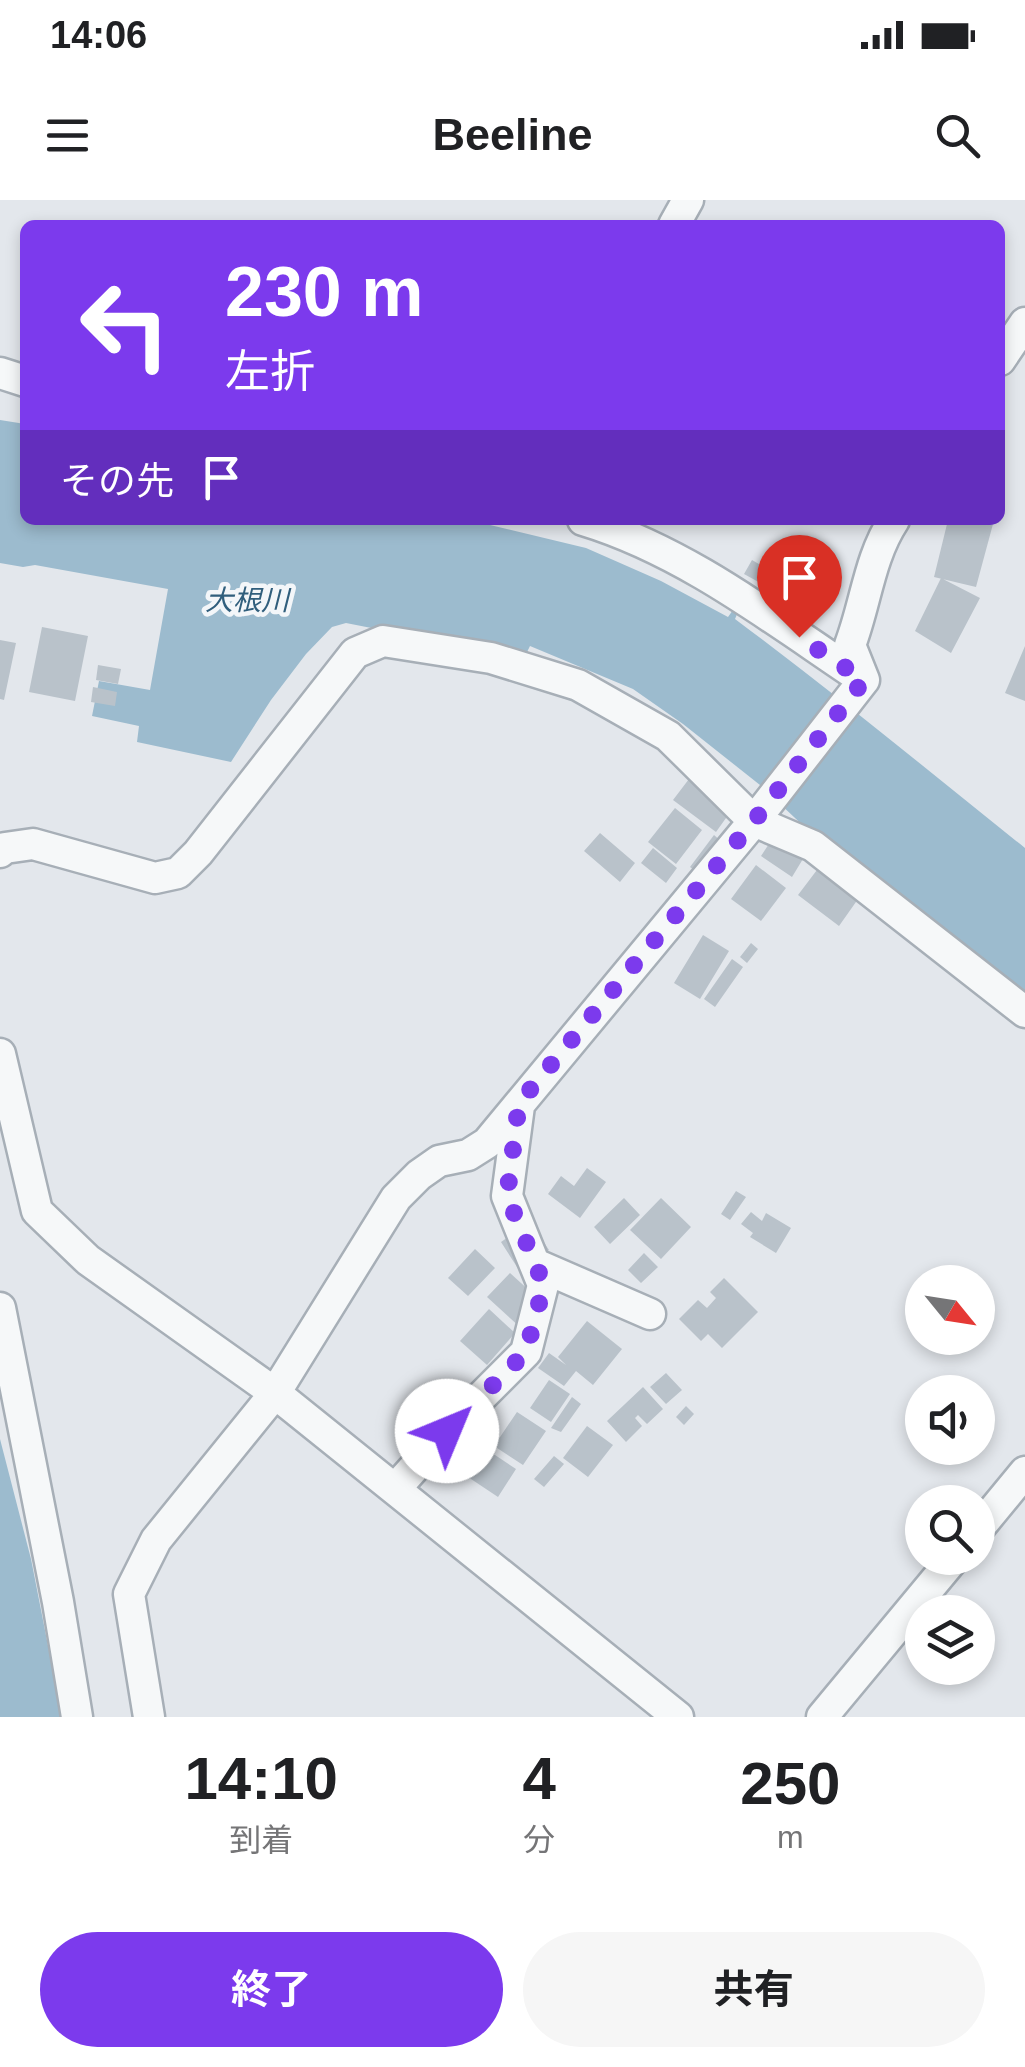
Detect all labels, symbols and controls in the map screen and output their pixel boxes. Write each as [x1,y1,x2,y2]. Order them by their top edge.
text: 14:06 [50,14,147,56]
icon: menu [40,108,95,163]
icon: search [930,108,985,163]
text: Beeline [432,109,593,160]
text: 230 m [225,253,423,331]
icon: left [60,260,190,390]
text: 左折 [225,346,315,397]
icon: arrive [194,450,249,505]
text: その先 [60,460,174,502]
pin [757,535,842,638]
icon: arrive [772,550,827,605]
water label: 大根川 [205,585,292,616]
north arrow [905,1265,995,1355]
map controls [905,1265,995,1685]
button: sound [905,1375,995,1465]
position arrow [395,1379,499,1483]
button: search [905,1485,995,1575]
button: layers [905,1595,995,1685]
text: 14:10 [185,1745,338,1812]
text: 4 [522,1745,556,1812]
text: 250 [740,1750,840,1817]
text: m [777,1819,804,1855]
text: 到着 [229,1822,293,1858]
text: 分 [523,1822,555,1858]
button: 終了 [40,1932,503,2047]
button: 共有 [523,1932,985,2047]

